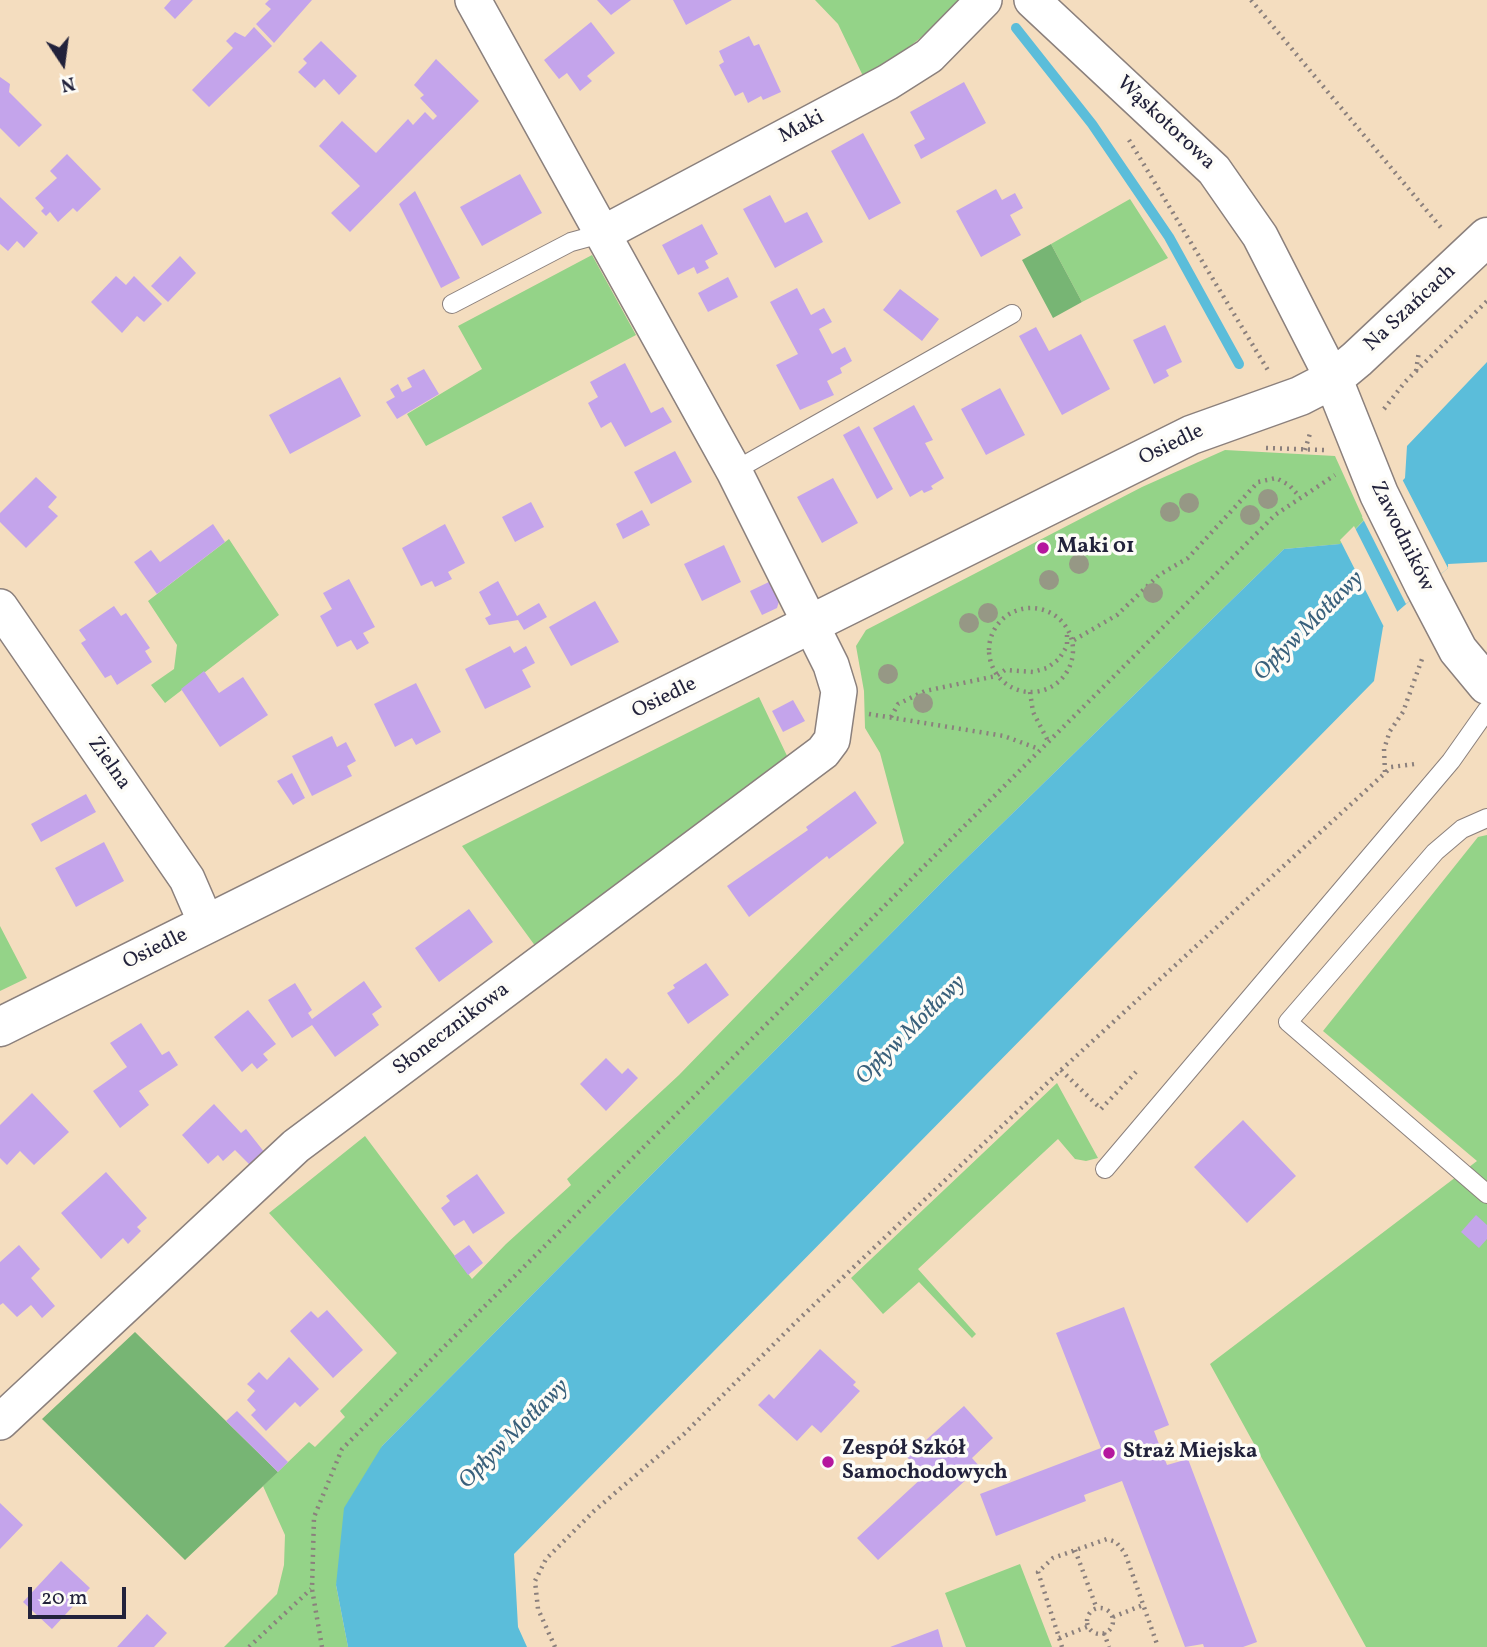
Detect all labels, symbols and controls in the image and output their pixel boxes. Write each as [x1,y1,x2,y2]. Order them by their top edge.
north arrow [28,28,98,98]
text: N [58,69,77,98]
street label: Wąskotorowa [1110,72,1220,176]
street label: Maki [775,106,829,150]
street label: Na Szańcach [1360,260,1462,358]
street label: Osiedle [1136,420,1208,472]
street label: Zawodników [1364,478,1438,596]
place label: Maki 01 [1057,535,1134,561]
marker: Maki 01 [1035,540,1051,556]
water label: Opływ Motławy [1249,566,1371,688]
street label: Osiedle [629,673,701,725]
street label: Zielna [81,733,135,795]
street label: Osiedle [120,924,192,976]
water label: Opływ Motławy [851,970,973,1092]
street label: Słonecznikowa [389,978,515,1082]
water label: Opływ Motławy [454,1374,576,1496]
place label: Zespół Szkół Samochodowych [842,1437,1008,1487]
place label: Straż Miejska [1123,1440,1257,1466]
marker: Straż Miejska [1101,1445,1117,1461]
marker: Zespół Szkół Samochodowych [820,1454,836,1470]
scale bar [32,1574,130,1618]
text: 20 m [41,1584,87,1613]

